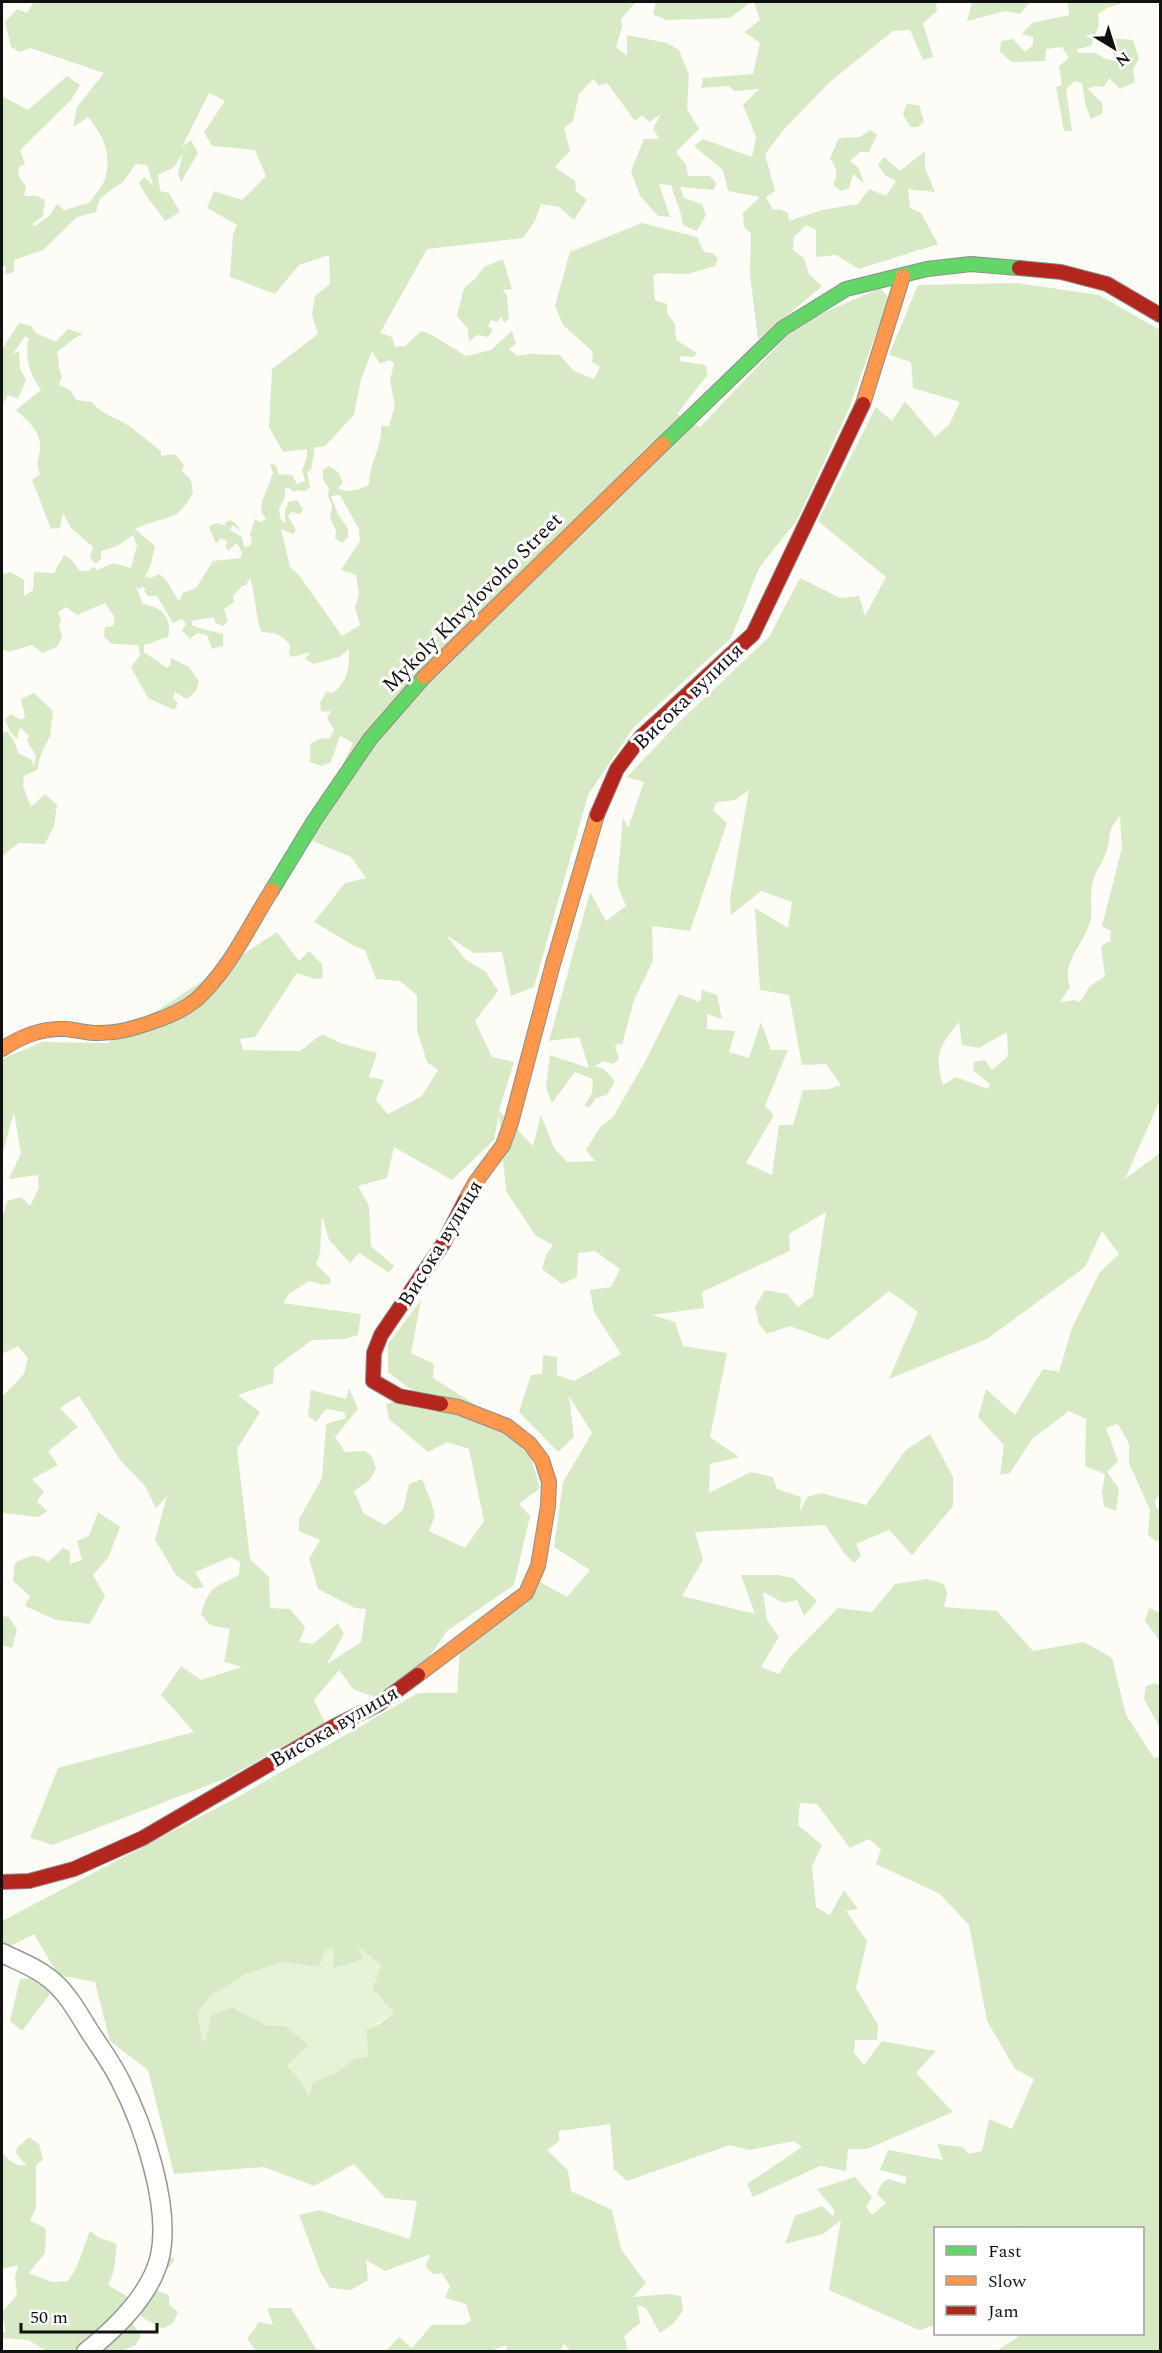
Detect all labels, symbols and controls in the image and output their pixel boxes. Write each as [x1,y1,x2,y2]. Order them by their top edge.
north arrow [1084,18,1144,78]
text: N [1110,46,1135,73]
street label: Mykoly Khvylovoho Street [375,505,570,700]
street label: Висока вулиця [626,636,751,758]
street label: Висока вулиця [390,1174,491,1313]
street label: Висока вулиця [265,1677,404,1776]
legend [934,2227,1144,2335]
text: Fast [988,2238,1021,2265]
text: Slow [988,2268,1027,2295]
scale bar [21,2296,158,2334]
text: Jam [988,2298,1019,2325]
text: 50 m [30,2304,68,2331]

